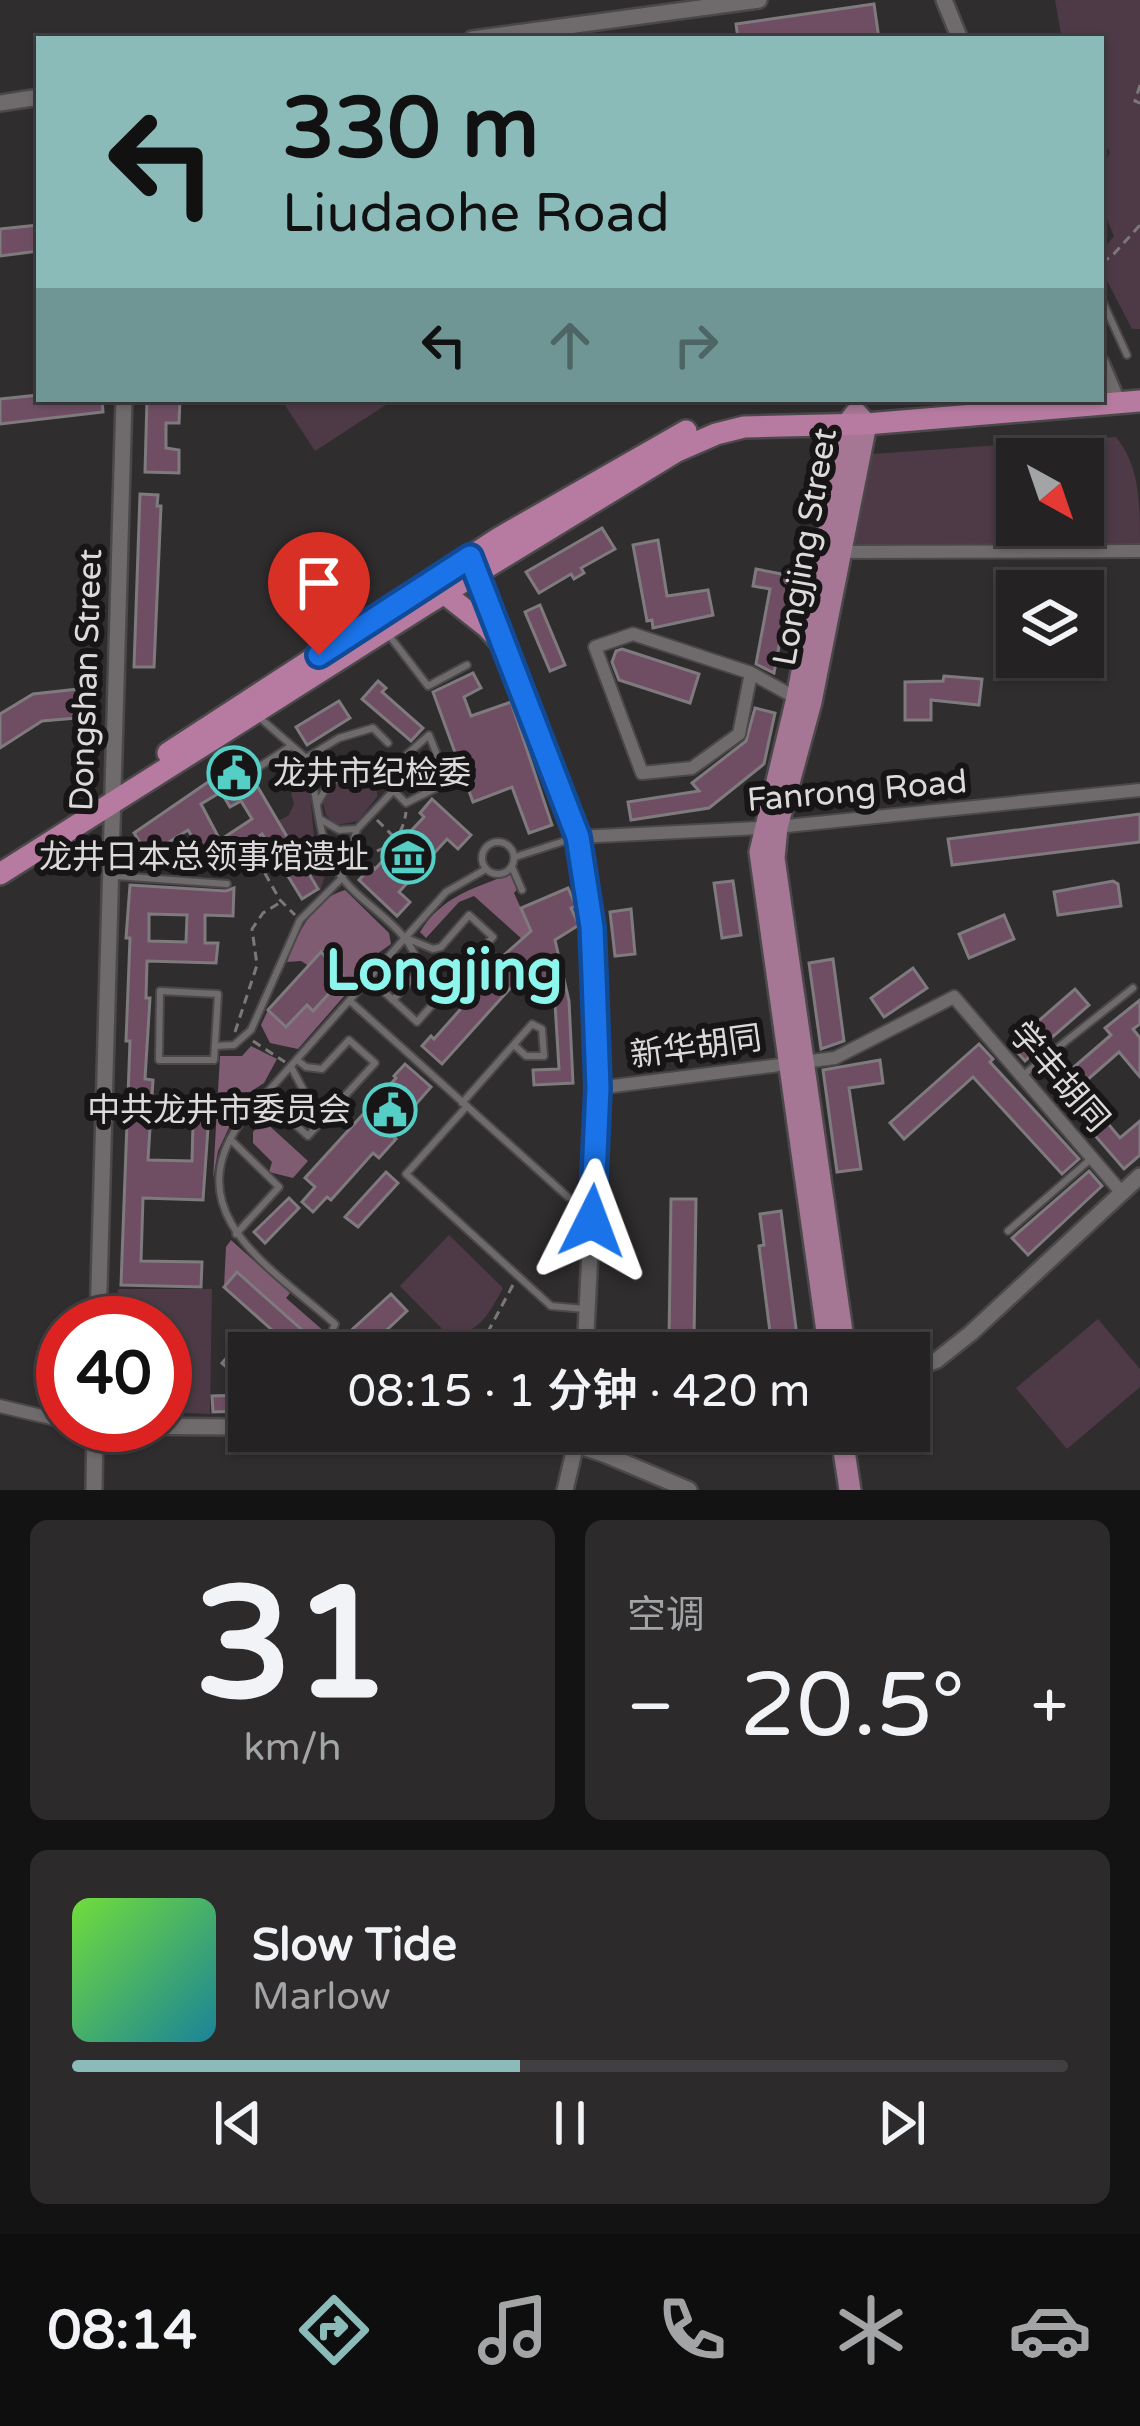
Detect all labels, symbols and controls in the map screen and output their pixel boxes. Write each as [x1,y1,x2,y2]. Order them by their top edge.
text: 330 m [282,79,539,180]
icon: left [84,84,240,240]
text: Liudaohe Road [282,181,670,246]
icon: left [411,312,477,378]
icon: ahead [537,312,603,378]
icon: right [663,312,729,378]
street label: Longjing Street [765,425,845,669]
north arrow [996,438,1104,546]
map controls [996,438,1104,678]
pin [268,532,370,655]
street label: Dongshan Street [62,548,110,812]
icon: arrive [286,550,352,616]
button: layers [996,570,1104,678]
public building icon: 龙井市纪检委 [206,745,262,801]
place label: 龙井市纪检委 [273,754,471,793]
street label: Fanrong Road [745,762,969,820]
museum icon: 龙井日本总领事馆遗址 [380,829,436,885]
place label: 龙井日本总领事馆遗址 [39,838,369,877]
district label: Longjing [325,937,563,1005]
street label: 学丰胡同 [1001,1014,1117,1140]
street label: 新华胡同 [628,1019,764,1075]
public building icon: 中共龙井市委员会 [362,1082,418,1138]
place label: 中共龙井市委员会 [87,1091,351,1130]
position arrow [529,1158,655,1284]
speed limit sign: 40 [36,1296,192,1452]
text: 08:15 · 1 分钟 · 420 m [348,1365,810,1419]
text: 31 [195,1552,390,1740]
text: 空调 [627,1592,705,1639]
text: 20.5° [740,1652,965,1761]
text: − [627,1667,674,1747]
text: + [1031,1667,1068,1747]
text: km/h [243,1724,342,1771]
text: Slow Tide [252,1919,457,1973]
text: Marlow [252,1973,391,2020]
icon: previous [205,2090,271,2156]
icon: pause [537,2090,603,2156]
icon: next [869,2090,935,2156]
icon: directions [292,2288,376,2372]
icon: music [471,2288,555,2372]
icon: phone [650,2288,734,2372]
icon: climate [829,2288,913,2372]
icon: car [1008,2288,1092,2372]
text: 08:14 [48,2298,197,2363]

